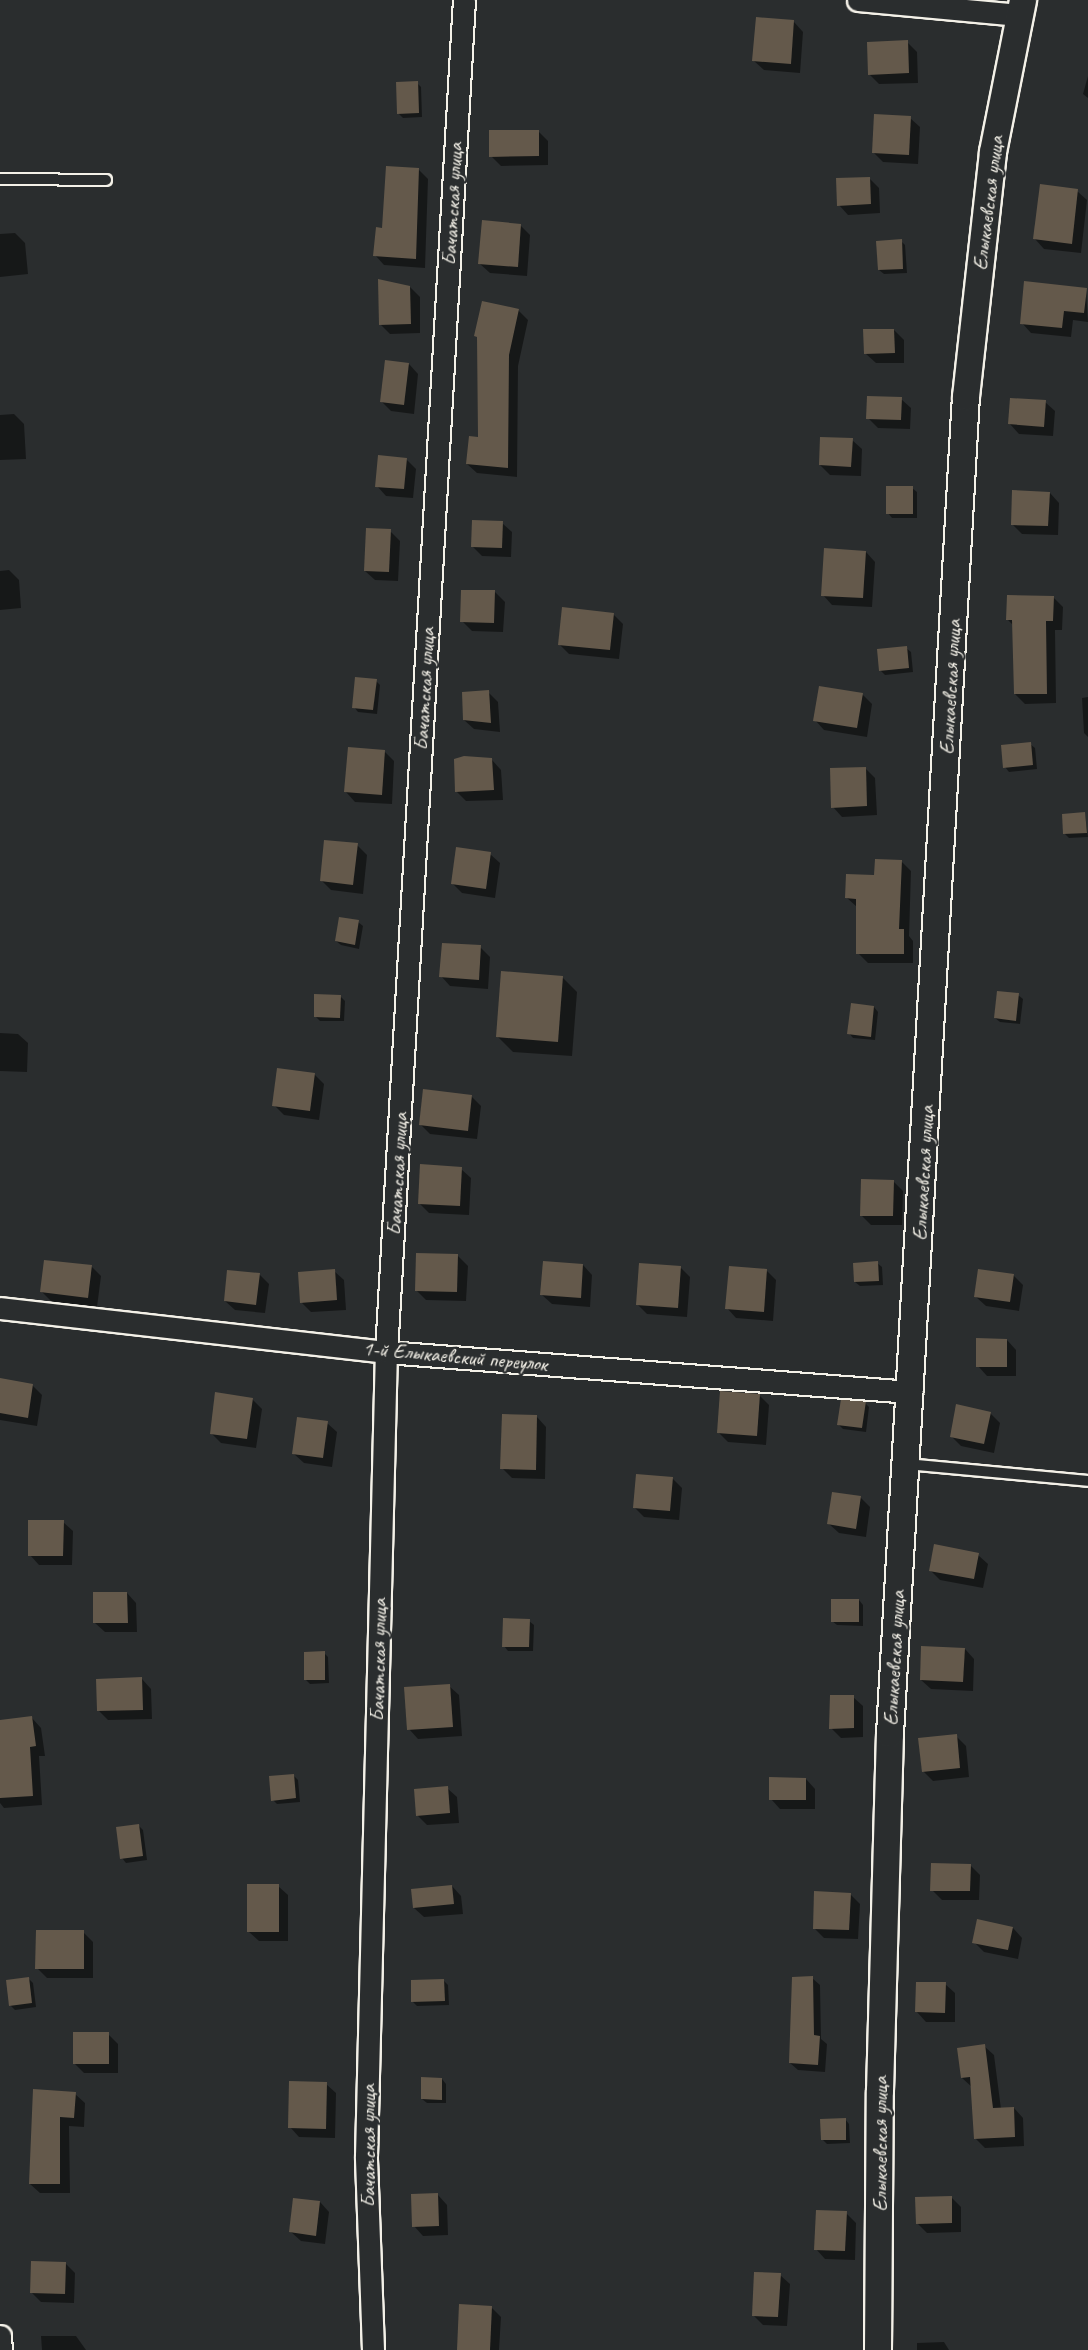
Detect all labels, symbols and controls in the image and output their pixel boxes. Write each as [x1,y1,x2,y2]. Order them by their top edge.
street label: Елыкаевская улица [967,133,1009,273]
street label: Бачатская улица [436,141,468,267]
street label: Елыкаевская улица [934,618,966,756]
street label: Бачатская улица [408,626,440,752]
street label: Елыкаевская улица [907,1104,939,1242]
street label: Бачатская улица [381,1111,413,1237]
street label: 1-й Елыкаевский переулок [362,1335,548,1377]
street label: Елыкаевская улица [878,1589,910,1727]
street label: Бачатская улица [364,1597,392,1723]
street label: Елыкаевская улица [867,2075,893,2213]
street label: Бачатская улица [355,2084,381,2208]

